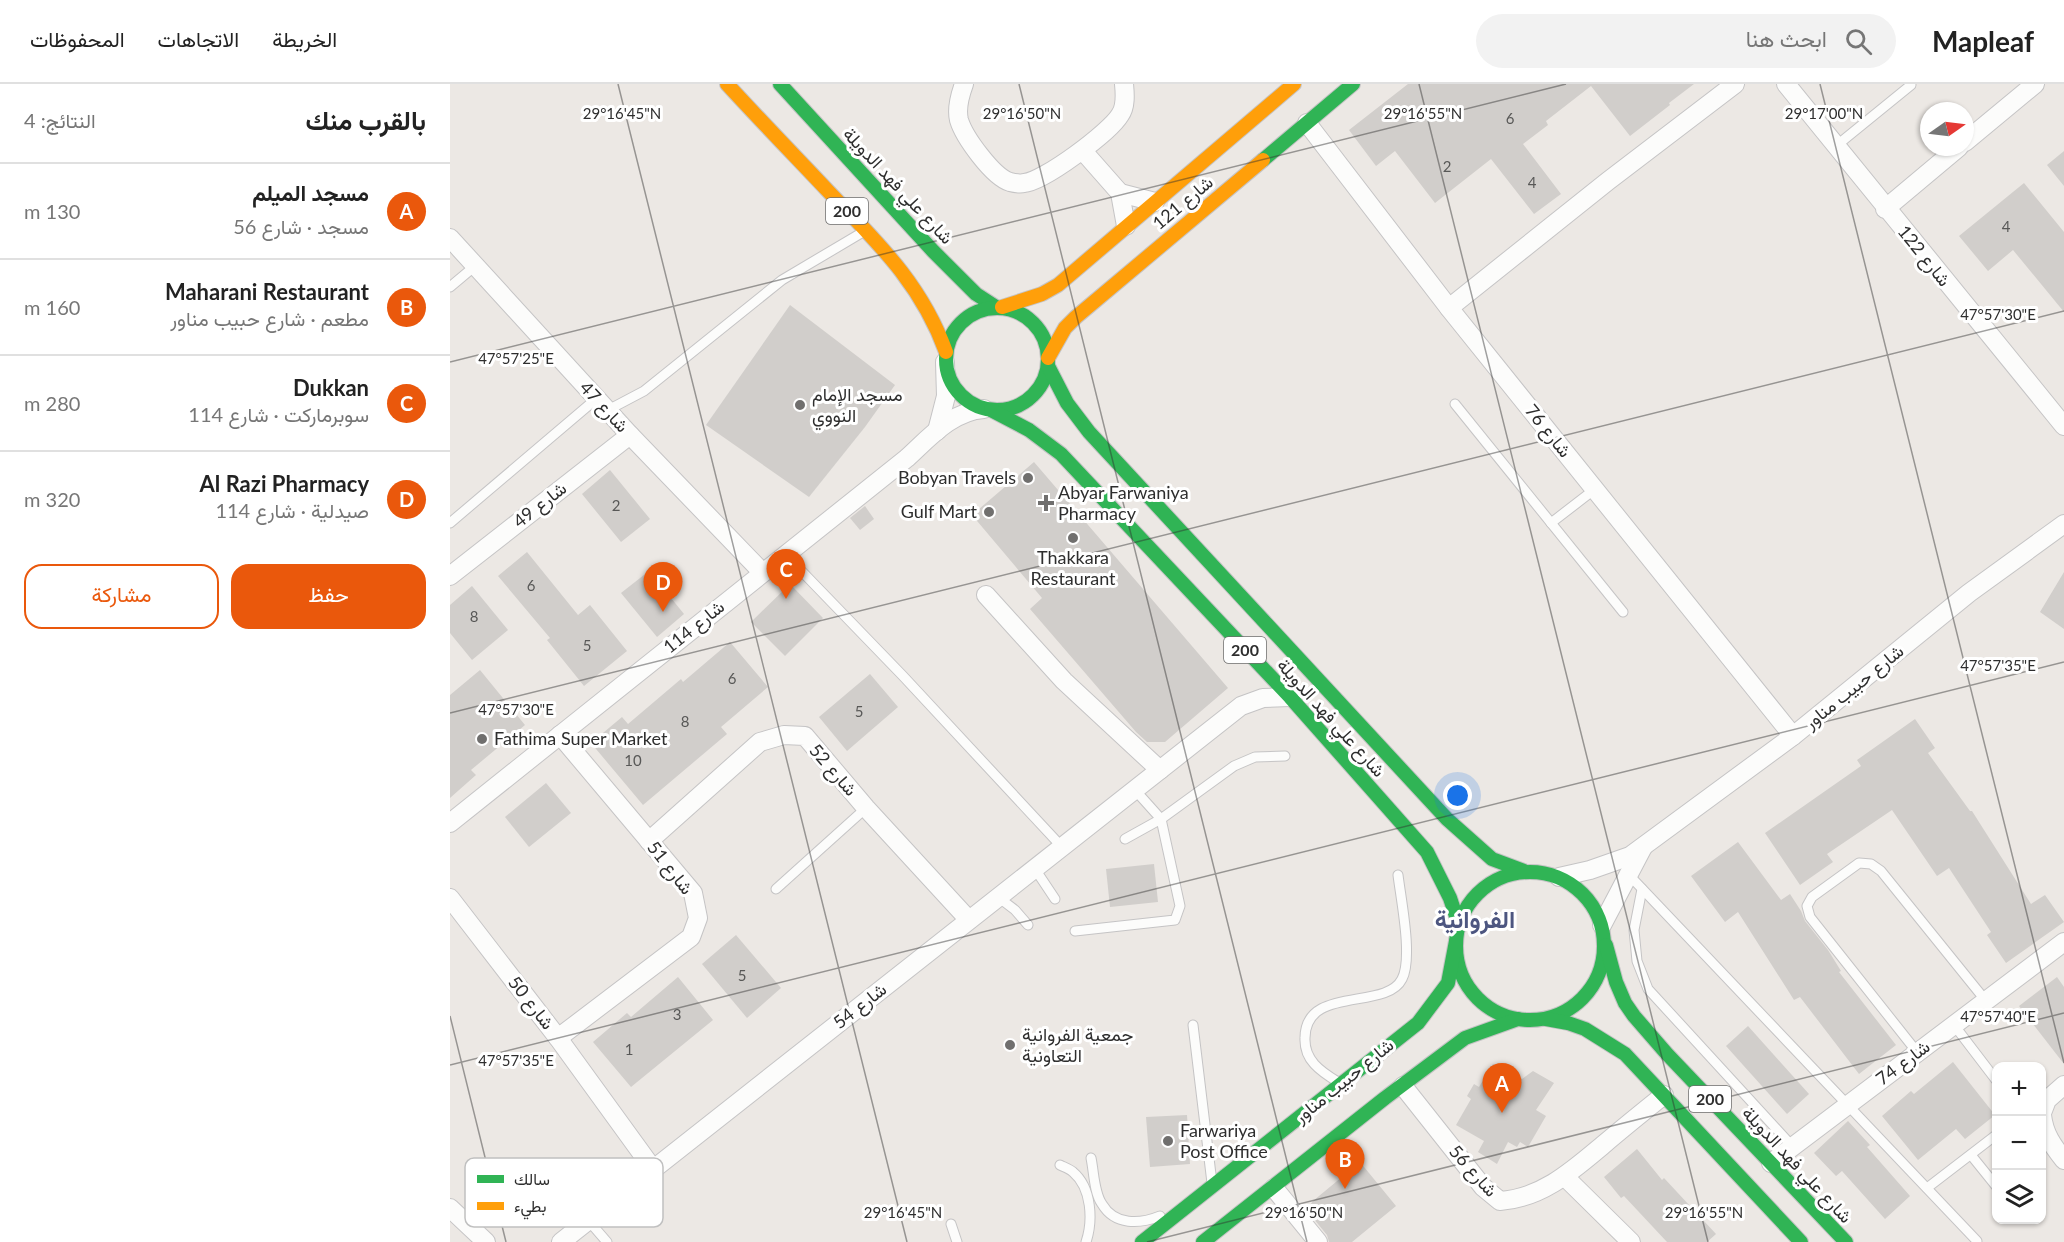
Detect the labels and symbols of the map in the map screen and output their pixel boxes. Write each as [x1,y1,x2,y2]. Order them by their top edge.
north arrow [1920,102,1974,156]
text: 29°16'45"N [583,104,661,122]
text: 29°16'50"N [983,104,1061,122]
text: 29°16'55"N [1384,104,1462,122]
text: 29°17'00"N [1785,104,1863,122]
house number: 6 [1506,109,1515,127]
street label: شارع علي فهد الدويلة [835,123,958,252]
house number: 2 [1443,157,1451,175]
street label: شارع 121 [1148,171,1218,235]
house number: 4 [1528,173,1537,191]
road number: 200 [826,198,868,224]
house number: 4 [2002,217,2011,235]
street label: شارع 122 [1892,220,1956,292]
text: 47°57'30"E [1960,305,2036,323]
text: 47°57'25"E [478,349,554,367]
street label: شارع 47 [574,376,634,438]
place label: مسجد الإمام النووي [812,383,903,431]
marker: مسجد الإمام النووي [793,398,807,412]
street label: شارع 76 [1519,399,1577,463]
place label: Bobyan Travels [898,466,1016,488]
marker: Bobyan Travels [1021,471,1035,485]
street label: شارع 49 [508,477,572,533]
place label: Abyar Farwaniya Pharmacy [1058,481,1189,524]
house number: 2 [612,496,620,514]
marker: Abyar Farwaniya Pharmacy [1039,496,1053,510]
place label: Gulf Mart [901,500,978,522]
marker: Gulf Mart [982,505,996,519]
marker: Thakkara Restaurant [1066,531,1080,545]
place label: Thakkara Restaurant [1030,546,1116,589]
pin: C [766,550,806,599]
pin: D [644,562,682,612]
house number: 6 [527,576,536,594]
street label: شارع 114 [658,595,730,659]
house number: 8 [470,607,478,625]
house number: 5 [583,636,591,654]
road number: 200 [1224,637,1266,663]
street label: شارع حبيب مناور [1798,639,1909,735]
street label: شارع علي فهد الدويلة [1269,654,1390,784]
text: 47°57'35"E [1960,656,2036,674]
house number: 6 [728,669,737,687]
text: 47°57'30"E [478,700,554,718]
house number: 5 [855,702,863,720]
house number: 8 [681,712,689,730]
place label: Fathima Super Market [494,727,668,749]
marker: Fathima Super Market [475,732,489,746]
street label: شارع 52 [804,739,862,801]
house number: 10 [624,751,642,769]
your location [1443,781,1472,810]
street label: شارع 51 [642,836,698,900]
district label: الفروانية [1435,904,1515,935]
house number: 5 [738,966,746,984]
street label: شارع 50 [503,971,559,1035]
street label: شارع 54 [828,978,892,1034]
house number: 3 [673,1005,681,1023]
text: 47°57'40"E [1960,1007,2036,1025]
place label: جمعية الفروانية التعاونية [1022,1023,1133,1067]
street label: شارع حبيب مناور [1288,1033,1399,1129]
street label: شارع 74 [1871,1035,1935,1091]
marker: جمعية الفروانية التعاونية [1003,1038,1017,1052]
house number: 1 [625,1040,633,1058]
text: 47°57'35"E [478,1051,554,1069]
pin: A [1482,1064,1522,1113]
road number: 200 [1689,1086,1731,1112]
street label: شارع علي فهد الدويلة [1734,1102,1857,1231]
place label: Farwariya Post Office [1180,1119,1268,1162]
marker: Farwariya Post Office [1161,1134,1175,1148]
pin: B [1326,1140,1364,1189]
street label: شارع 56 [1443,1140,1503,1202]
legend [465,1158,663,1227]
text: سالك [514,1169,550,1188]
text: بطيء [514,1196,546,1220]
text: 29°16'45"N [864,1203,942,1221]
text: 29°16'50"N [1265,1203,1343,1221]
text: 29°16'55"N [1665,1203,1743,1221]

